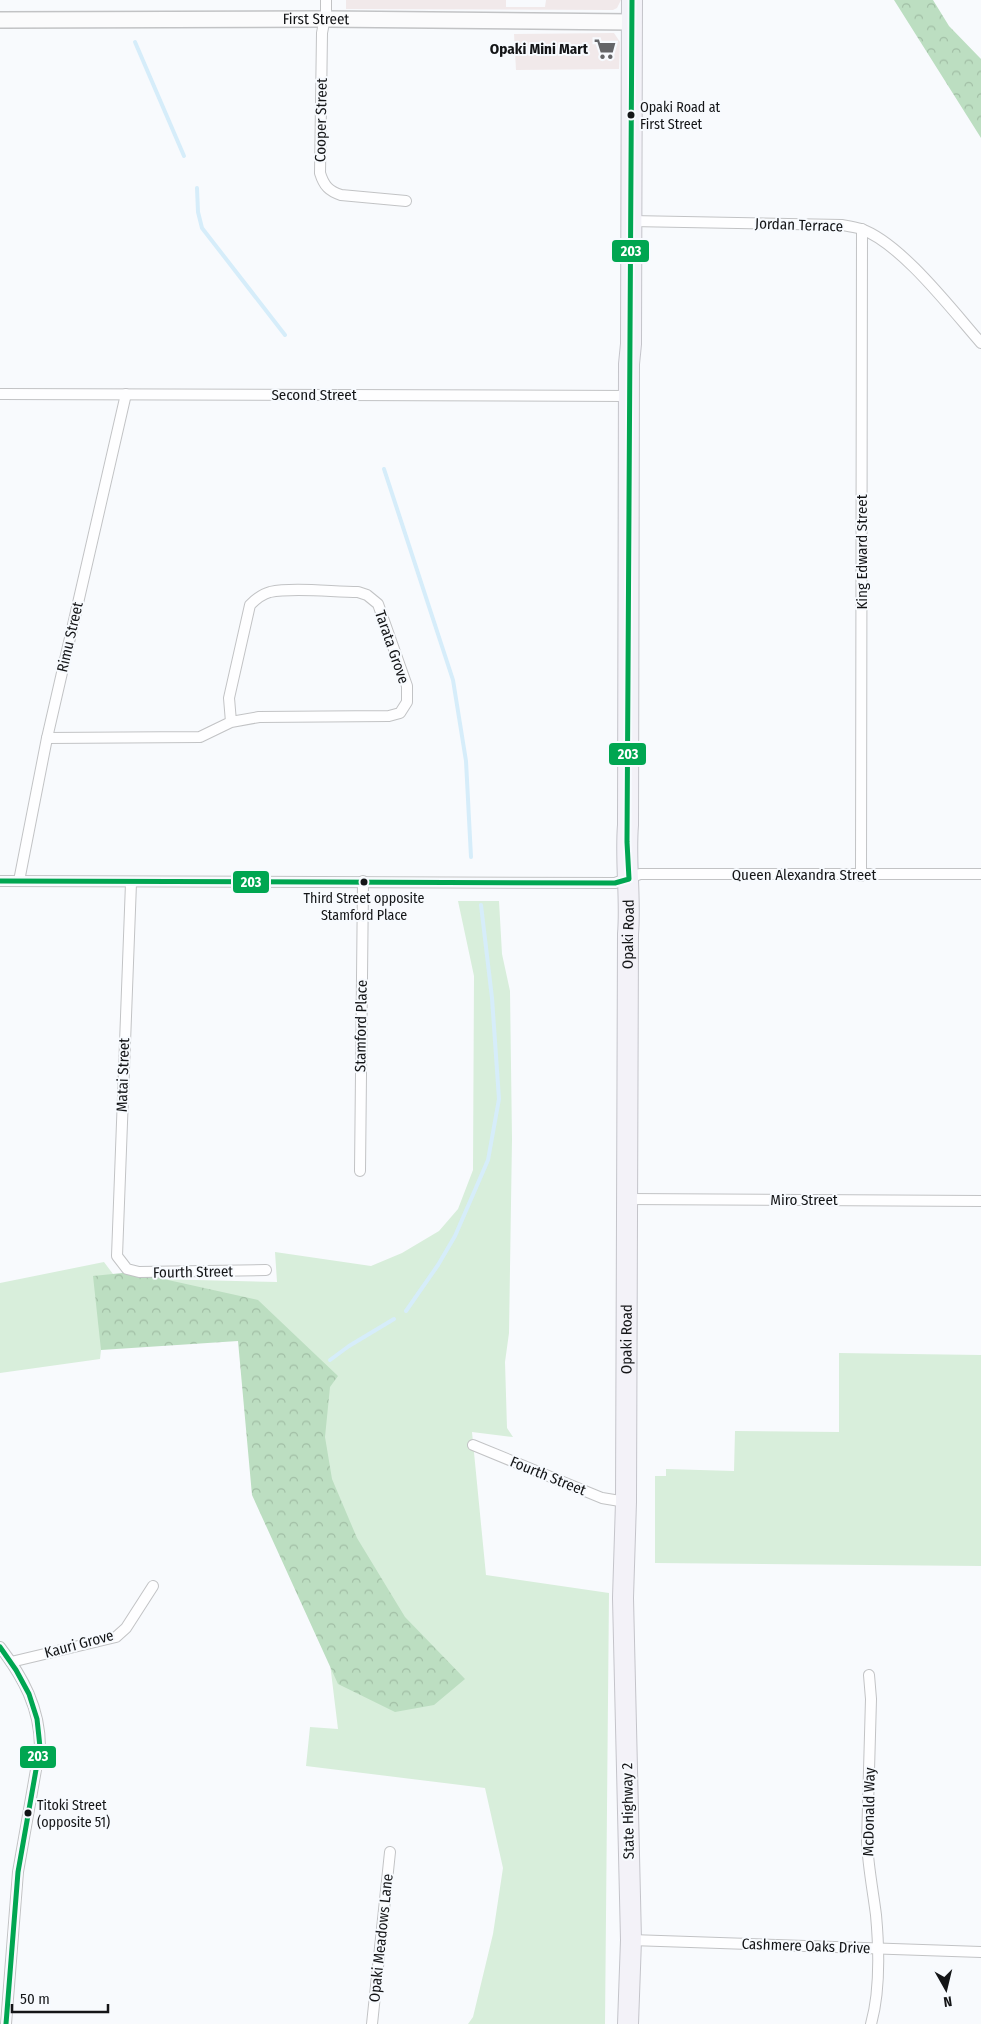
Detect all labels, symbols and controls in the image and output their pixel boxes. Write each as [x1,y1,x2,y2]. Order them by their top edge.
street label: First Street [283,10,350,28]
supermarket icon: Opaki Mini Mart [592,36,618,62]
place label: Opaki Mini Mart [490,40,589,58]
street label: Cooper Street [311,78,331,162]
place label: Opaki Road at First Street [640,99,720,133]
marker: Opaki Road at First Street [626,110,636,120]
street label: Jordan Terrace [755,214,843,236]
line badge: 203 [611,239,650,263]
text: 203 [620,243,642,260]
street label: Second Street [271,386,357,404]
street label: King Edward Street [853,494,871,610]
street label: Rimu Street [53,600,87,674]
street label: Tarata Grove [371,608,413,686]
line badge: 203 [608,742,647,766]
text: 203 [617,746,639,763]
street label: Queen Alexandra Street [732,866,876,884]
line badge: 203 [232,870,270,894]
text: 203 [240,874,262,891]
marker: Third Street opposite Stamford Place [359,877,369,887]
place label: Third Street opposite Stamford Place [304,890,424,924]
street label: Opaki Road [619,899,638,969]
street label: Stamford Place [351,980,371,1072]
street label: Matai Street [113,1037,133,1112]
street label: Miro Street [770,1191,838,1209]
street label: Fourth Street [153,1262,233,1282]
street label: Opaki Road [617,1304,636,1374]
street label: Fourth Street [507,1453,589,1499]
street label: Kauri Grove [42,1626,116,1662]
line badge: 203 [19,1745,57,1769]
text: 203 [27,1748,49,1765]
street label: State Highway 2 [618,1762,638,1859]
street label: McDonald Way [859,1767,879,1857]
place label: Titoki Street (opposite 51) [37,1797,110,1831]
marker: Titoki Street (opposite 51) [23,1808,33,1818]
street label: Opaki Meadows Lane [365,1873,397,2003]
street label: Cashmere Oaks Drive [741,1935,871,1957]
north arrow [921,1964,971,2014]
scale bar [12,1982,109,2014]
text: 50 m [20,1990,50,2008]
text: N [942,1992,953,2010]

